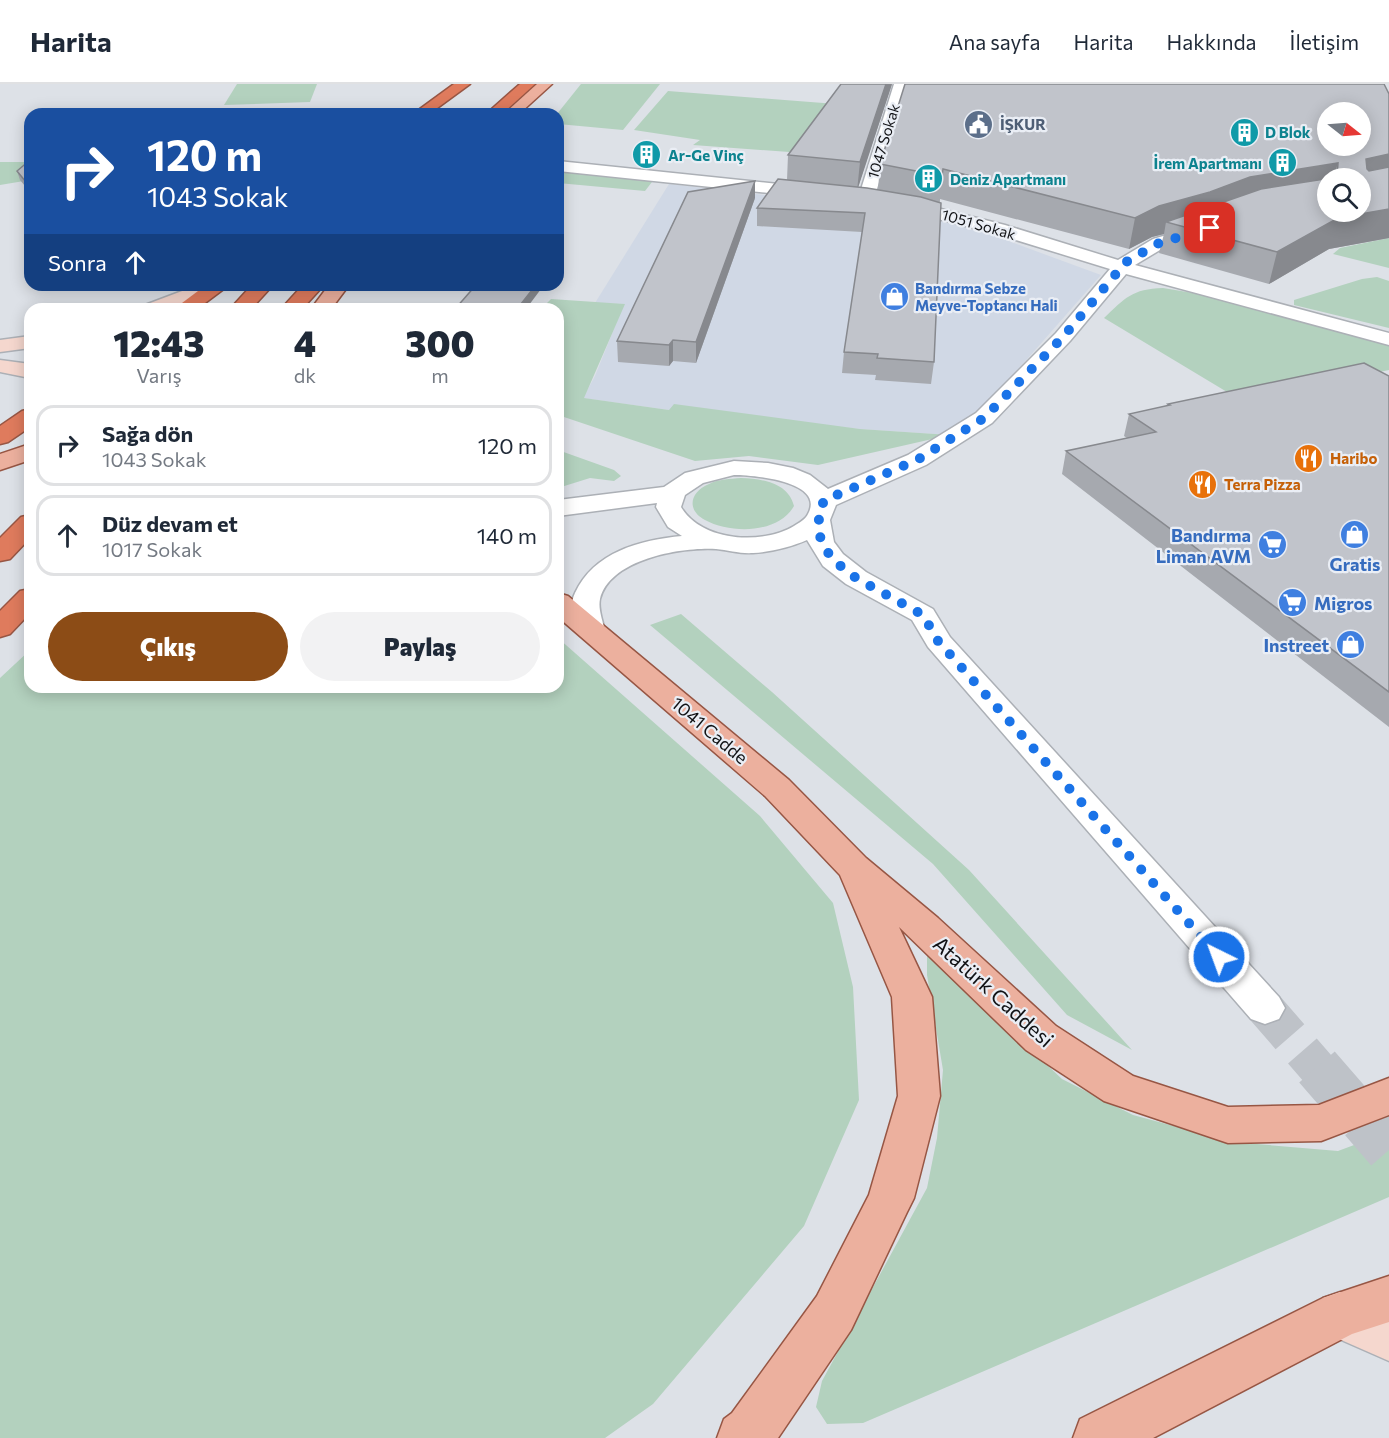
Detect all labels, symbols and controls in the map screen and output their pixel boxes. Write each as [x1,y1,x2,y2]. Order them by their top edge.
text: Harita [30,24,112,58]
text: Ana sayfa [949,29,1040,54]
text: Harita [1073,29,1134,54]
text: Hakkında [1167,29,1257,54]
text: İletişim [1290,29,1359,54]
street label: 1047 Sokak [863,101,903,181]
north arrow [1317,102,1371,156]
map controls [1317,102,1371,222]
public building icon: İŞKUR [963,108,995,140]
place label: İŞKUR [1000,115,1046,133]
building icon: D Blok [1228,116,1260,148]
place label: D Blok [1265,123,1311,141]
text: 120 m [147,128,262,180]
icon: right [48,132,126,210]
building icon: Ar-Ge Vinç [631,139,663,171]
place label: Ar-Ge Vinç [668,146,744,164]
building icon: İrem Apartmanı [1267,147,1299,179]
place label: İrem Apartmanı [1154,154,1262,172]
building icon: Deniz Apartmanı [913,163,945,195]
button: search [1317,168,1371,222]
place label: Deniz Apartmanı [950,170,1066,188]
text: 1043 Sokak [147,180,288,213]
pin [1184,202,1235,253]
street label: 1051 Sokak [940,205,1018,243]
icon: arrive [1193,211,1226,244]
icon: ahead [119,246,152,279]
text: Sonra [48,249,107,276]
place label: Bandırma Sebze Meyve-Toptancı Hali [915,279,1058,314]
shop icon: Bandırma Sebze Meyve-Toptancı Hali [878,281,910,313]
text: 12:43 [113,320,204,364]
text: 4 [294,320,316,364]
text: 300 [405,320,475,364]
text: Varış [136,363,182,387]
text: dk [294,363,316,387]
text: m [431,363,449,387]
text: Sağa dön [102,420,193,447]
icon: right [51,429,84,462]
text: 120 m [478,432,537,459]
restaurant icon: Haribo [1293,442,1325,474]
text: 1043 Sokak [102,447,207,471]
place label: Haribo [1330,449,1377,467]
restaurant icon: Terra Pizza [1187,468,1219,500]
place label: Terra Pizza [1224,475,1301,493]
text: Düz devam et [102,510,238,537]
icon: ahead [51,519,84,552]
shop icon: Gratis [1339,519,1371,551]
text: 140 m [477,522,537,549]
place label: Bandırma Liman AVM [1156,524,1251,567]
supermarket icon: Bandırma Liman AVM [1256,529,1288,561]
text: 1017 Sokak [102,537,202,561]
place label: Gratis [1330,553,1380,575]
supermarket icon: Migros [1277,587,1309,619]
place label: Migros [1314,592,1372,614]
button: Çıkış [48,612,288,681]
button: Paylaş [300,612,540,681]
shop icon: Instreet [1334,629,1366,661]
place label: Instreet [1263,634,1329,656]
street label: 1041 Cadde [667,692,753,768]
position arrow [1187,925,1251,989]
street label: Atatürk Caddesi [929,931,1059,1051]

